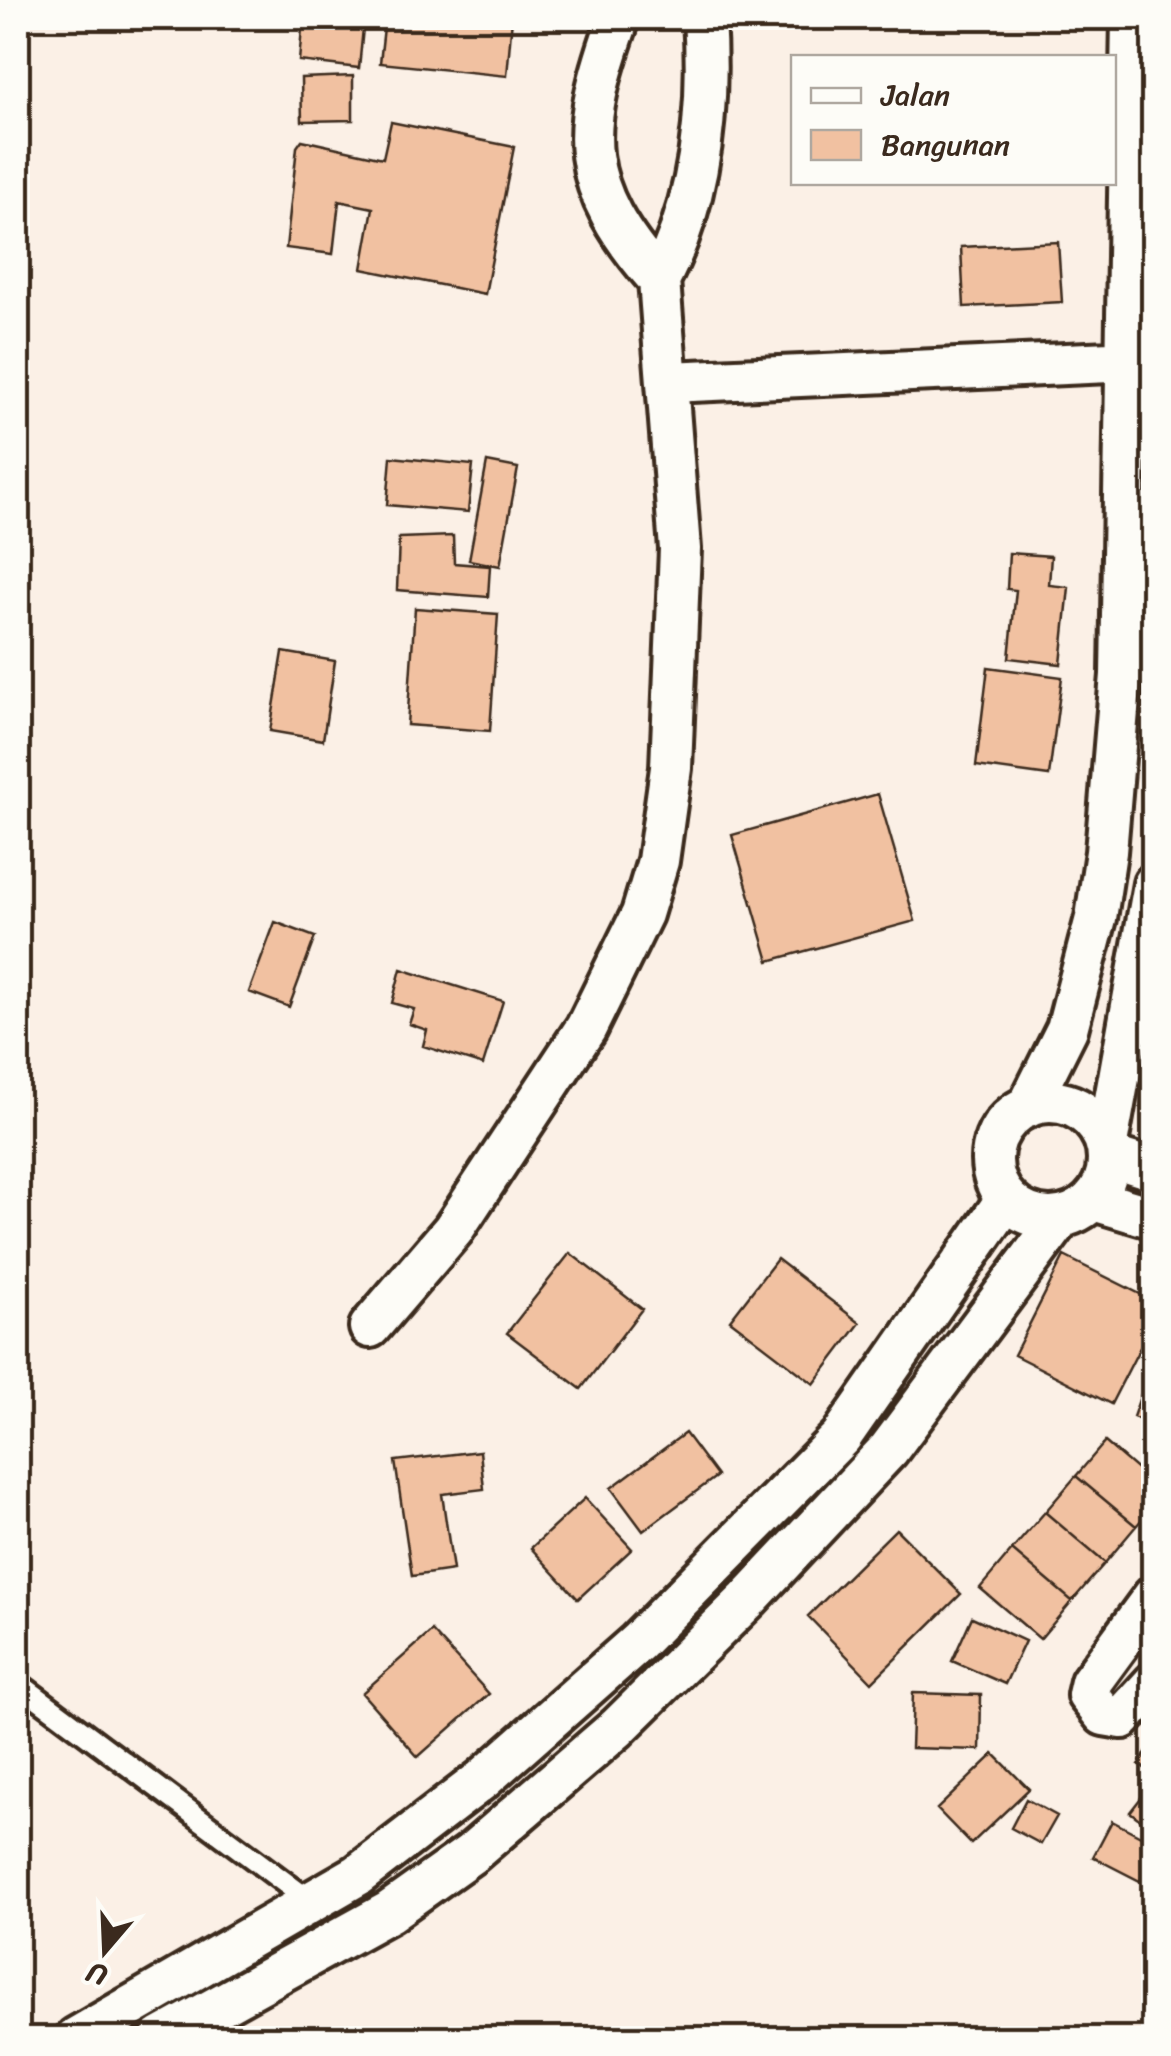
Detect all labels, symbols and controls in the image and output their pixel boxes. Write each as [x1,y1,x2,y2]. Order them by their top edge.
legend [791,55,1116,185]
text: Jalan [880,68,950,122]
text: Bangunan [881,118,1010,172]
north arrow [55,1901,155,2001]
text: U [79,1948,114,2000]

